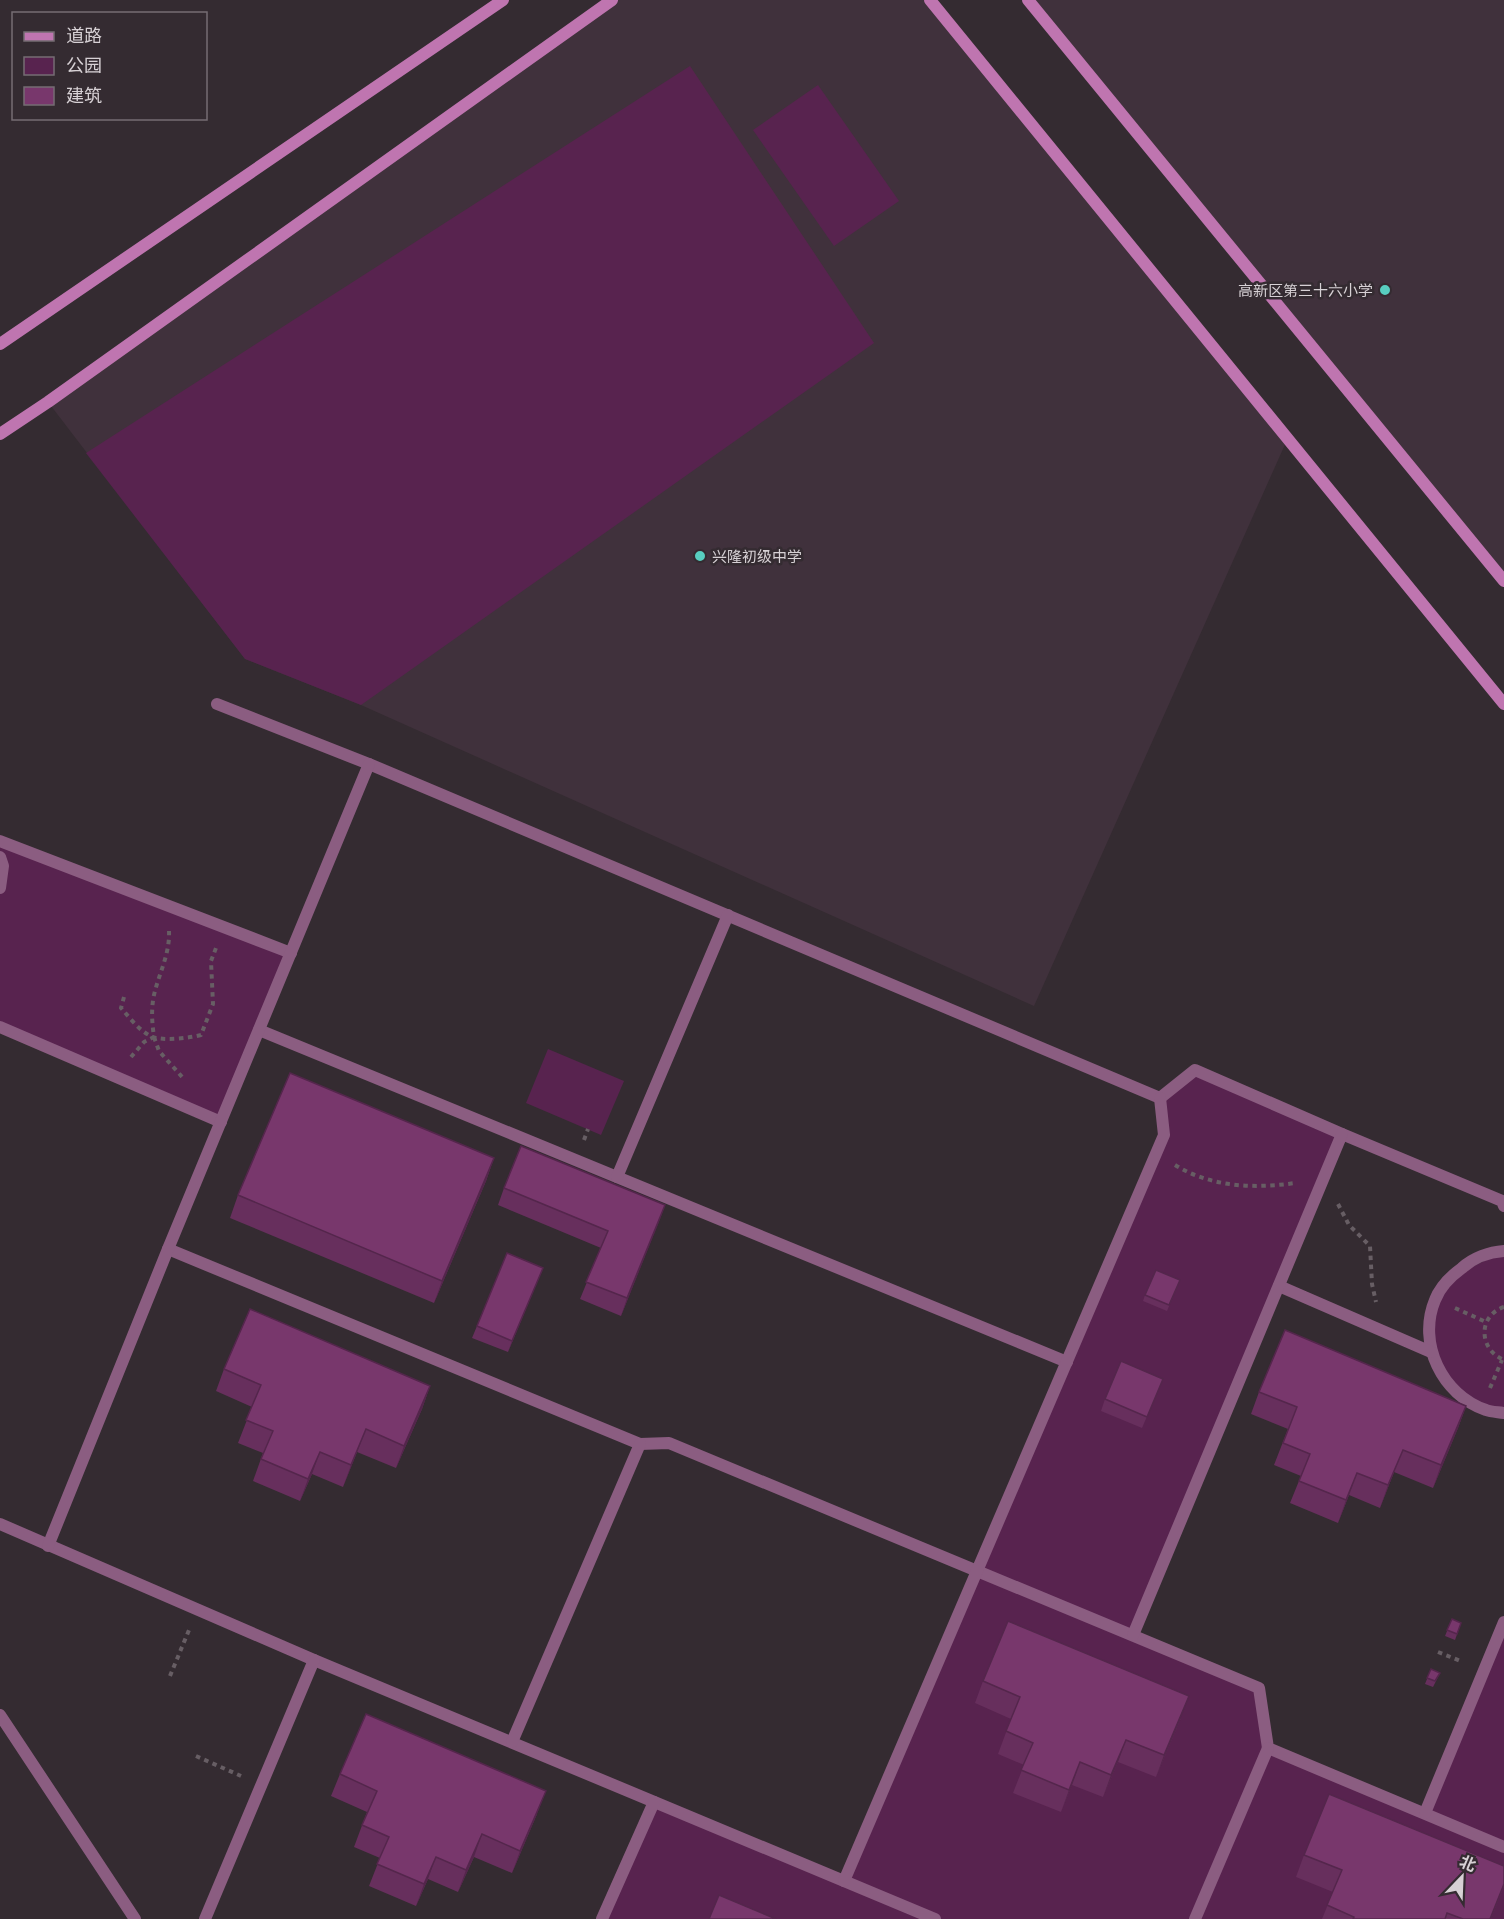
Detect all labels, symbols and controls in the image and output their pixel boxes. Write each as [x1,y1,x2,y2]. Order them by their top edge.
legend [12,12,207,120]
text: 道路 [66,23,102,48]
text: 公园 [66,53,102,78]
text: 建筑 [66,83,102,108]
place label: 高新区第三十六小学 [1238,280,1373,301]
marker: 高新区第三十六小学 [1378,283,1392,297]
place label: 兴隆初级中学 [712,546,802,567]
marker: 兴隆初级中学 [693,549,707,563]
north arrow [1432,1847,1492,1907]
text: 北 [1456,1850,1480,1877]

